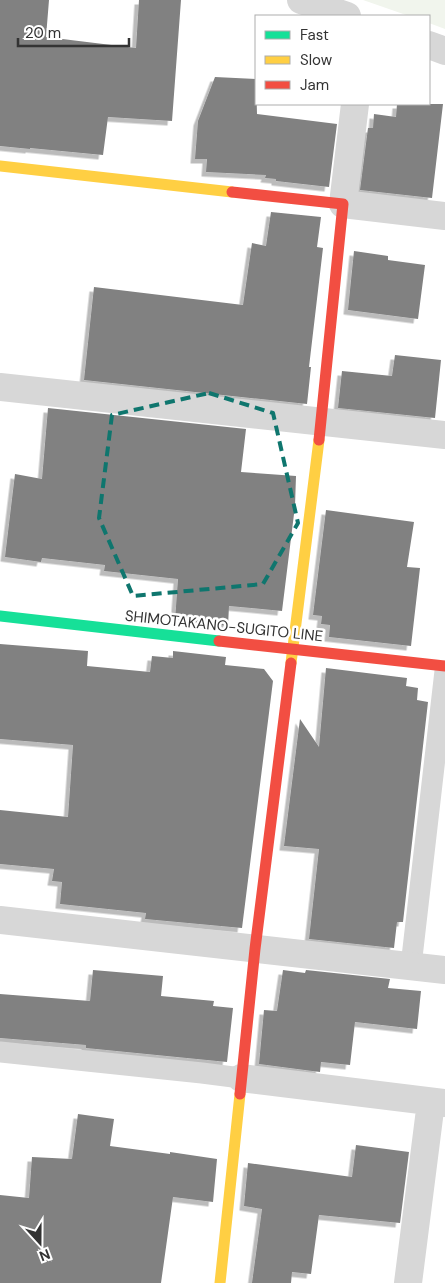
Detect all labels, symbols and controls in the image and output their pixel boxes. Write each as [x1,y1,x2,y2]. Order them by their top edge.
scale bar [18,15,129,47]
legend [255,15,430,105]
text: 20 m [25,23,61,43]
text: Fast [300,25,329,45]
text: Slow [300,50,333,70]
text: Jam [300,75,329,95]
street label: SHIMOTAKANO-SUGITO LINE [124,606,324,646]
north arrow [15,1218,65,1268]
text: N [37,1245,53,1265]

